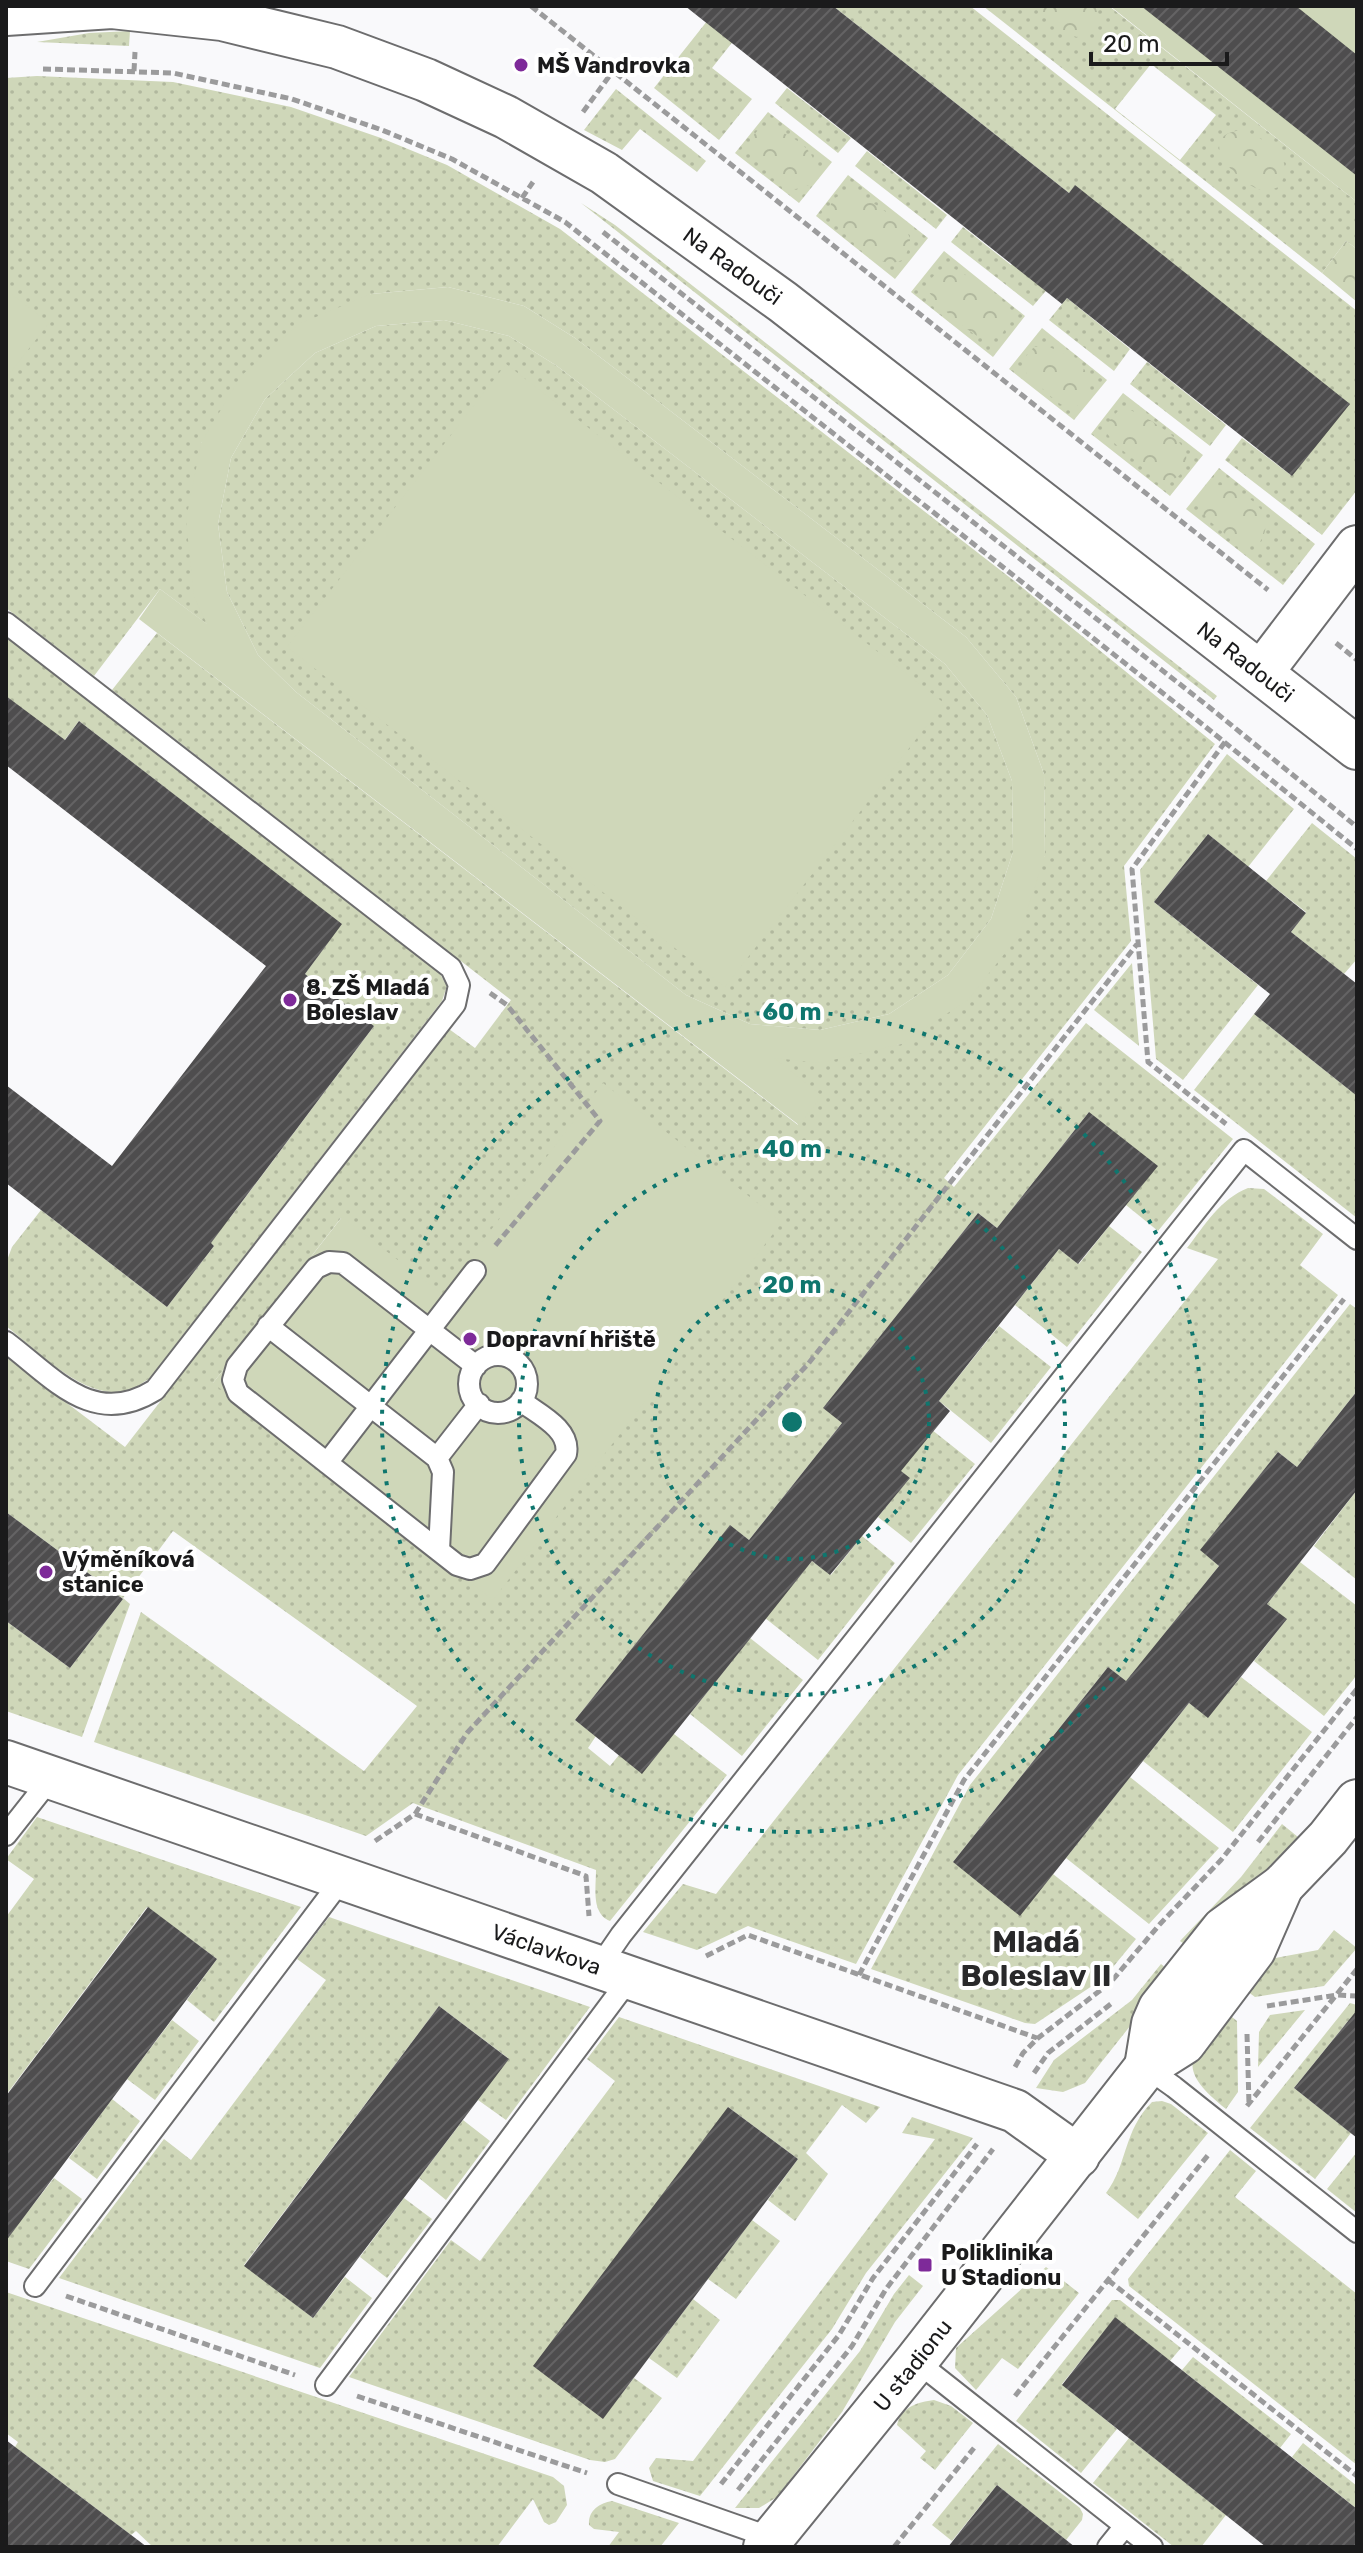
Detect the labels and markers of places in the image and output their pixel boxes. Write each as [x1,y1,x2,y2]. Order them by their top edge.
place label: MŠ Vandrovka [537,52,690,79]
marker: MŠ Vandrovka [512,56,530,74]
place label: 8. ZŠ Mladá Boleslav [306,974,430,1026]
marker: 8. ZŠ Mladá Boleslav [281,991,299,1009]
place label: Dopravní hřiště [486,1326,656,1353]
marker: Dopravní hřiště [461,1330,479,1348]
centre of rings [778,1408,806,1436]
place label: Výměníková stanice [62,1546,195,1598]
marker: Výměníková stanice [37,1563,55,1581]
place label: Poliklinika U Stadionu [941,2239,1061,2291]
marker: Poliklinika U Stadionu [916,2256,934,2274]

